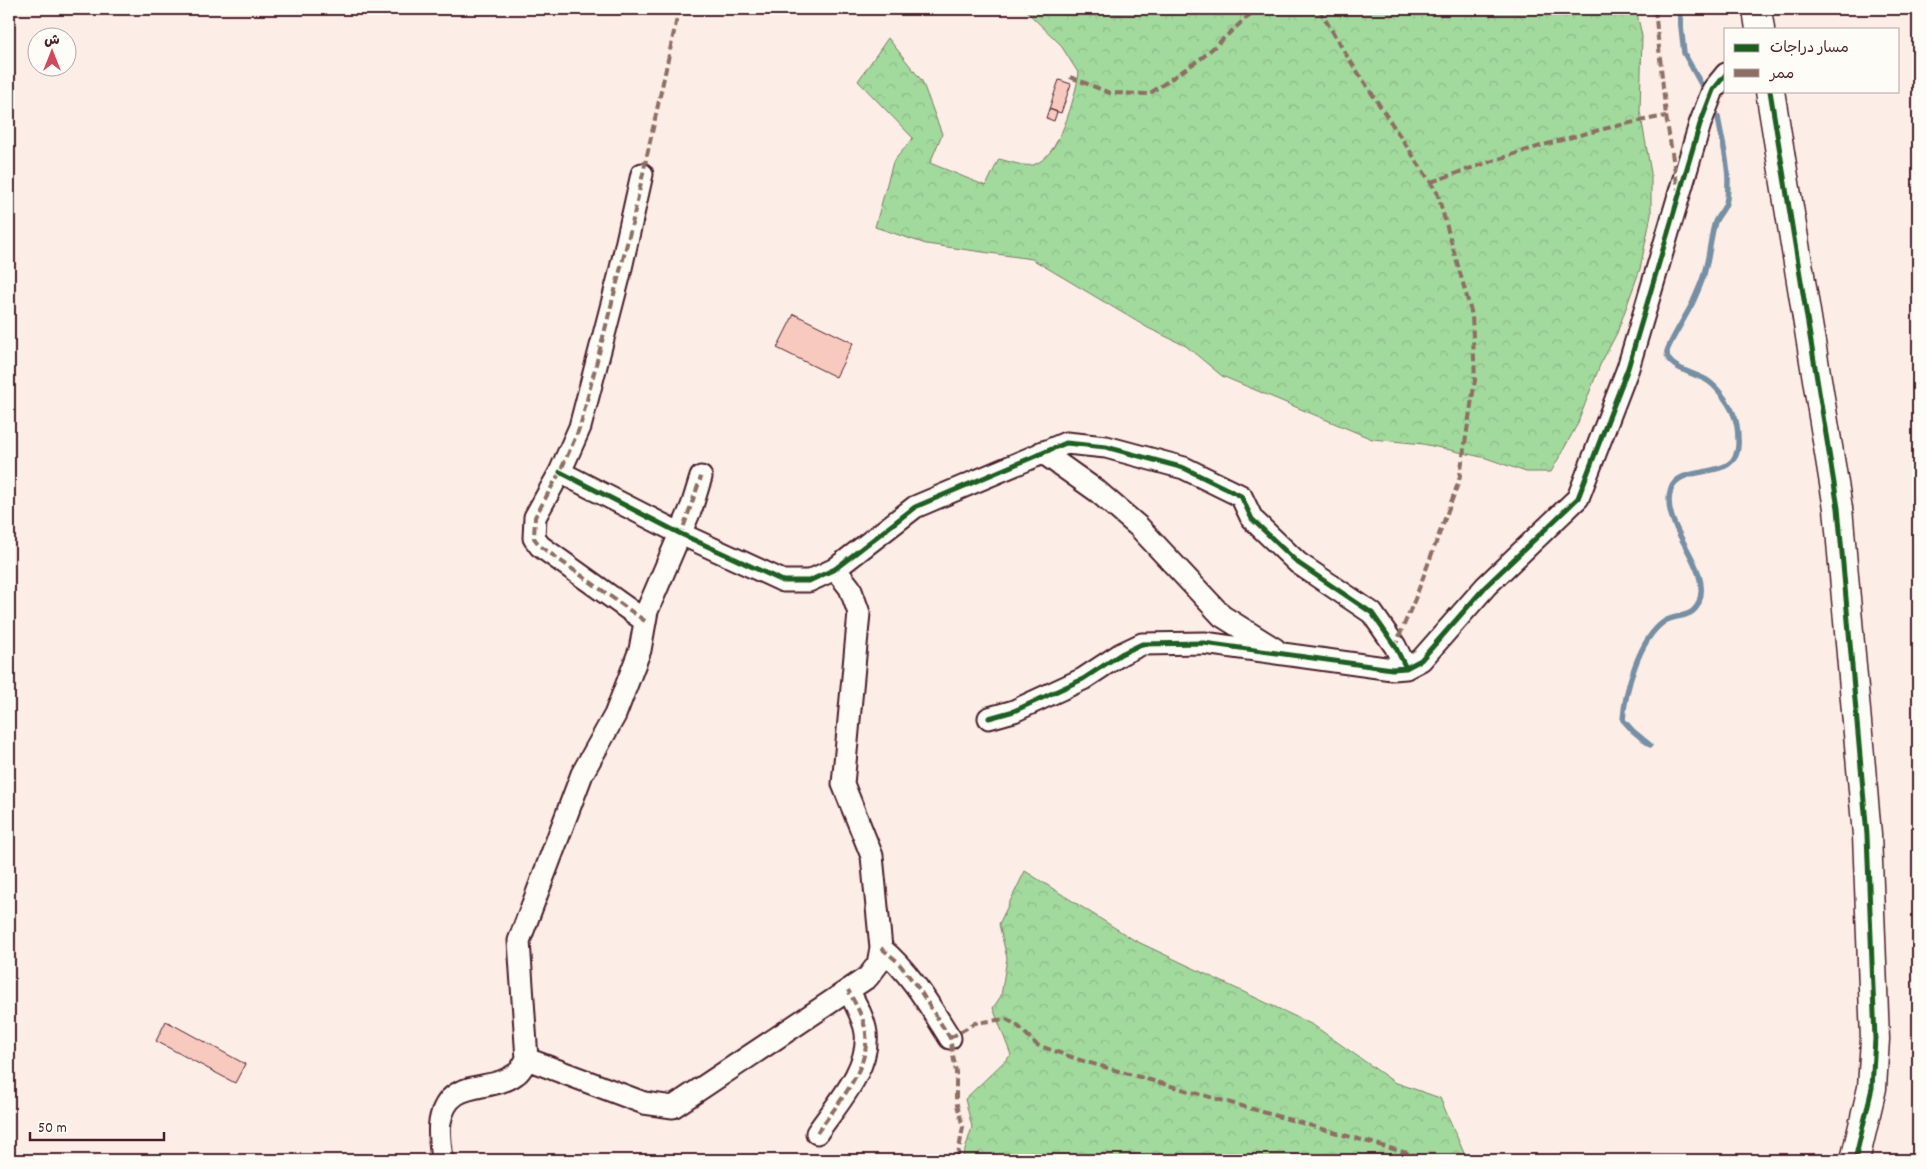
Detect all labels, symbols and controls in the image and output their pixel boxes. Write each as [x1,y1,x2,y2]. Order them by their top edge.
north arrow [28,28,78,78]
legend [1724,28,1900,92]
text: ش [44,31,60,51]
text: مسار دراجات [1770,38,1849,60]
text: ممر [1768,64,1794,86]
scale bar [30,1109,164,1141]
text: 50 m [38,1118,67,1140]

